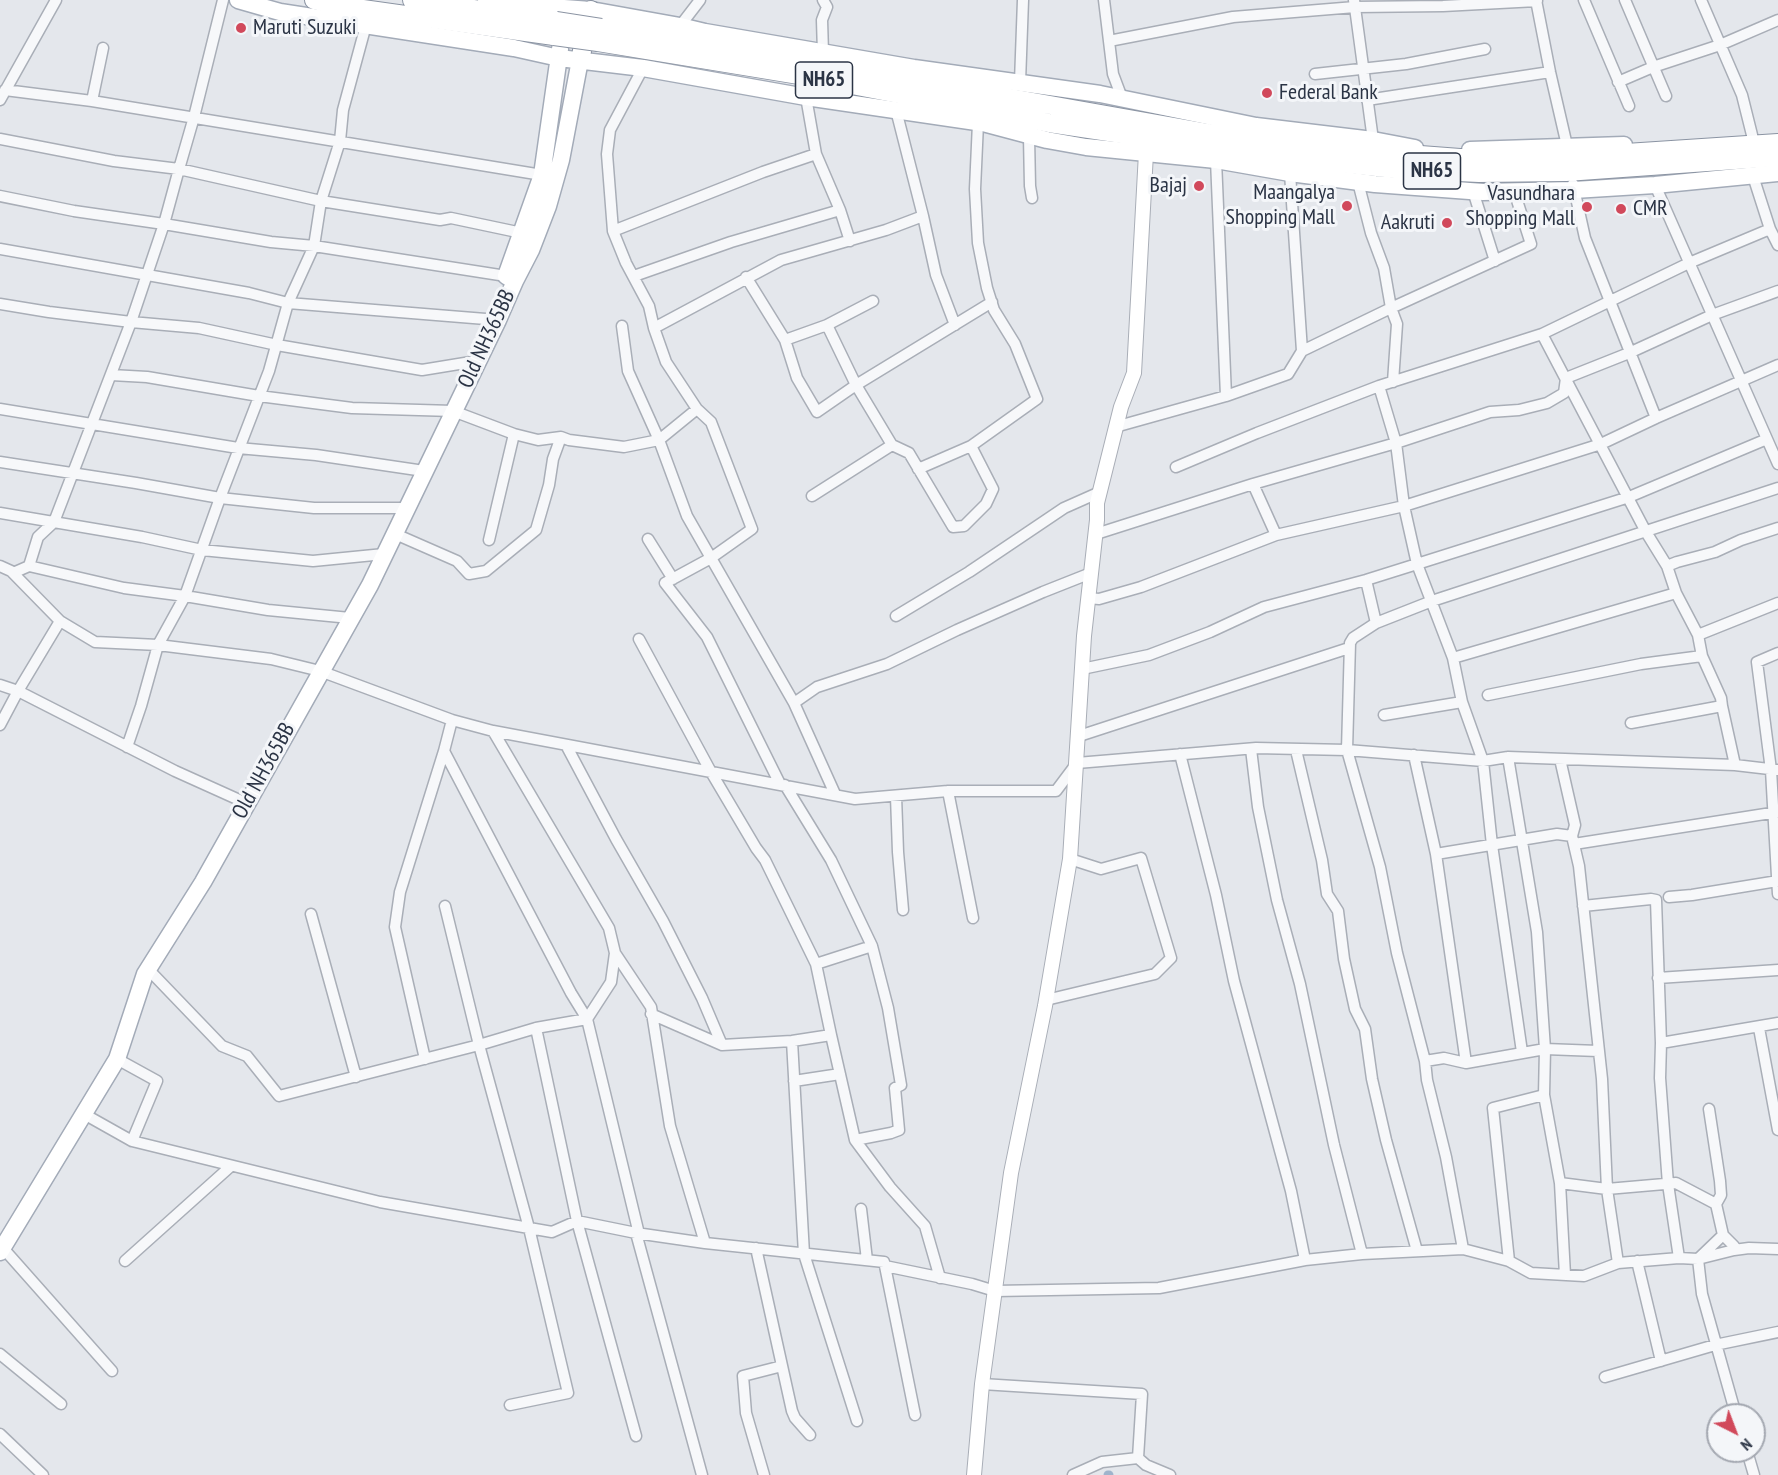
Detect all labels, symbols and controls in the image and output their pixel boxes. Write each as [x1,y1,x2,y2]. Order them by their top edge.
place label: Maruti Suzuki [253,15,357,41]
marker: Maruti Suzuki [234,21,248,35]
road number: NH65 [796,62,852,98]
place label: Federal Bank [1279,80,1378,106]
marker: Federal Bank [1260,86,1274,100]
road number: NH65 [1404,153,1460,189]
place label: Bajaj [1150,173,1187,199]
marker: Bajaj [1192,179,1206,193]
place label: Maangalya Shopping Mall [1226,180,1335,231]
place label: Vasundhara Shopping Mall [1466,181,1575,232]
place label: CMR [1633,196,1668,222]
marker: Maangalya Shopping Mall [1340,199,1354,213]
marker: Vasundhara Shopping Mall [1580,200,1594,214]
marker: CMR [1614,202,1628,216]
place label: Aakruti [1381,210,1435,236]
marker: Aakruti [1440,216,1454,230]
street label: Old NH365BB [453,286,521,392]
street label: Old NH365BB [227,718,301,824]
north arrow [1706,1403,1766,1463]
text: N [1737,1435,1757,1455]

